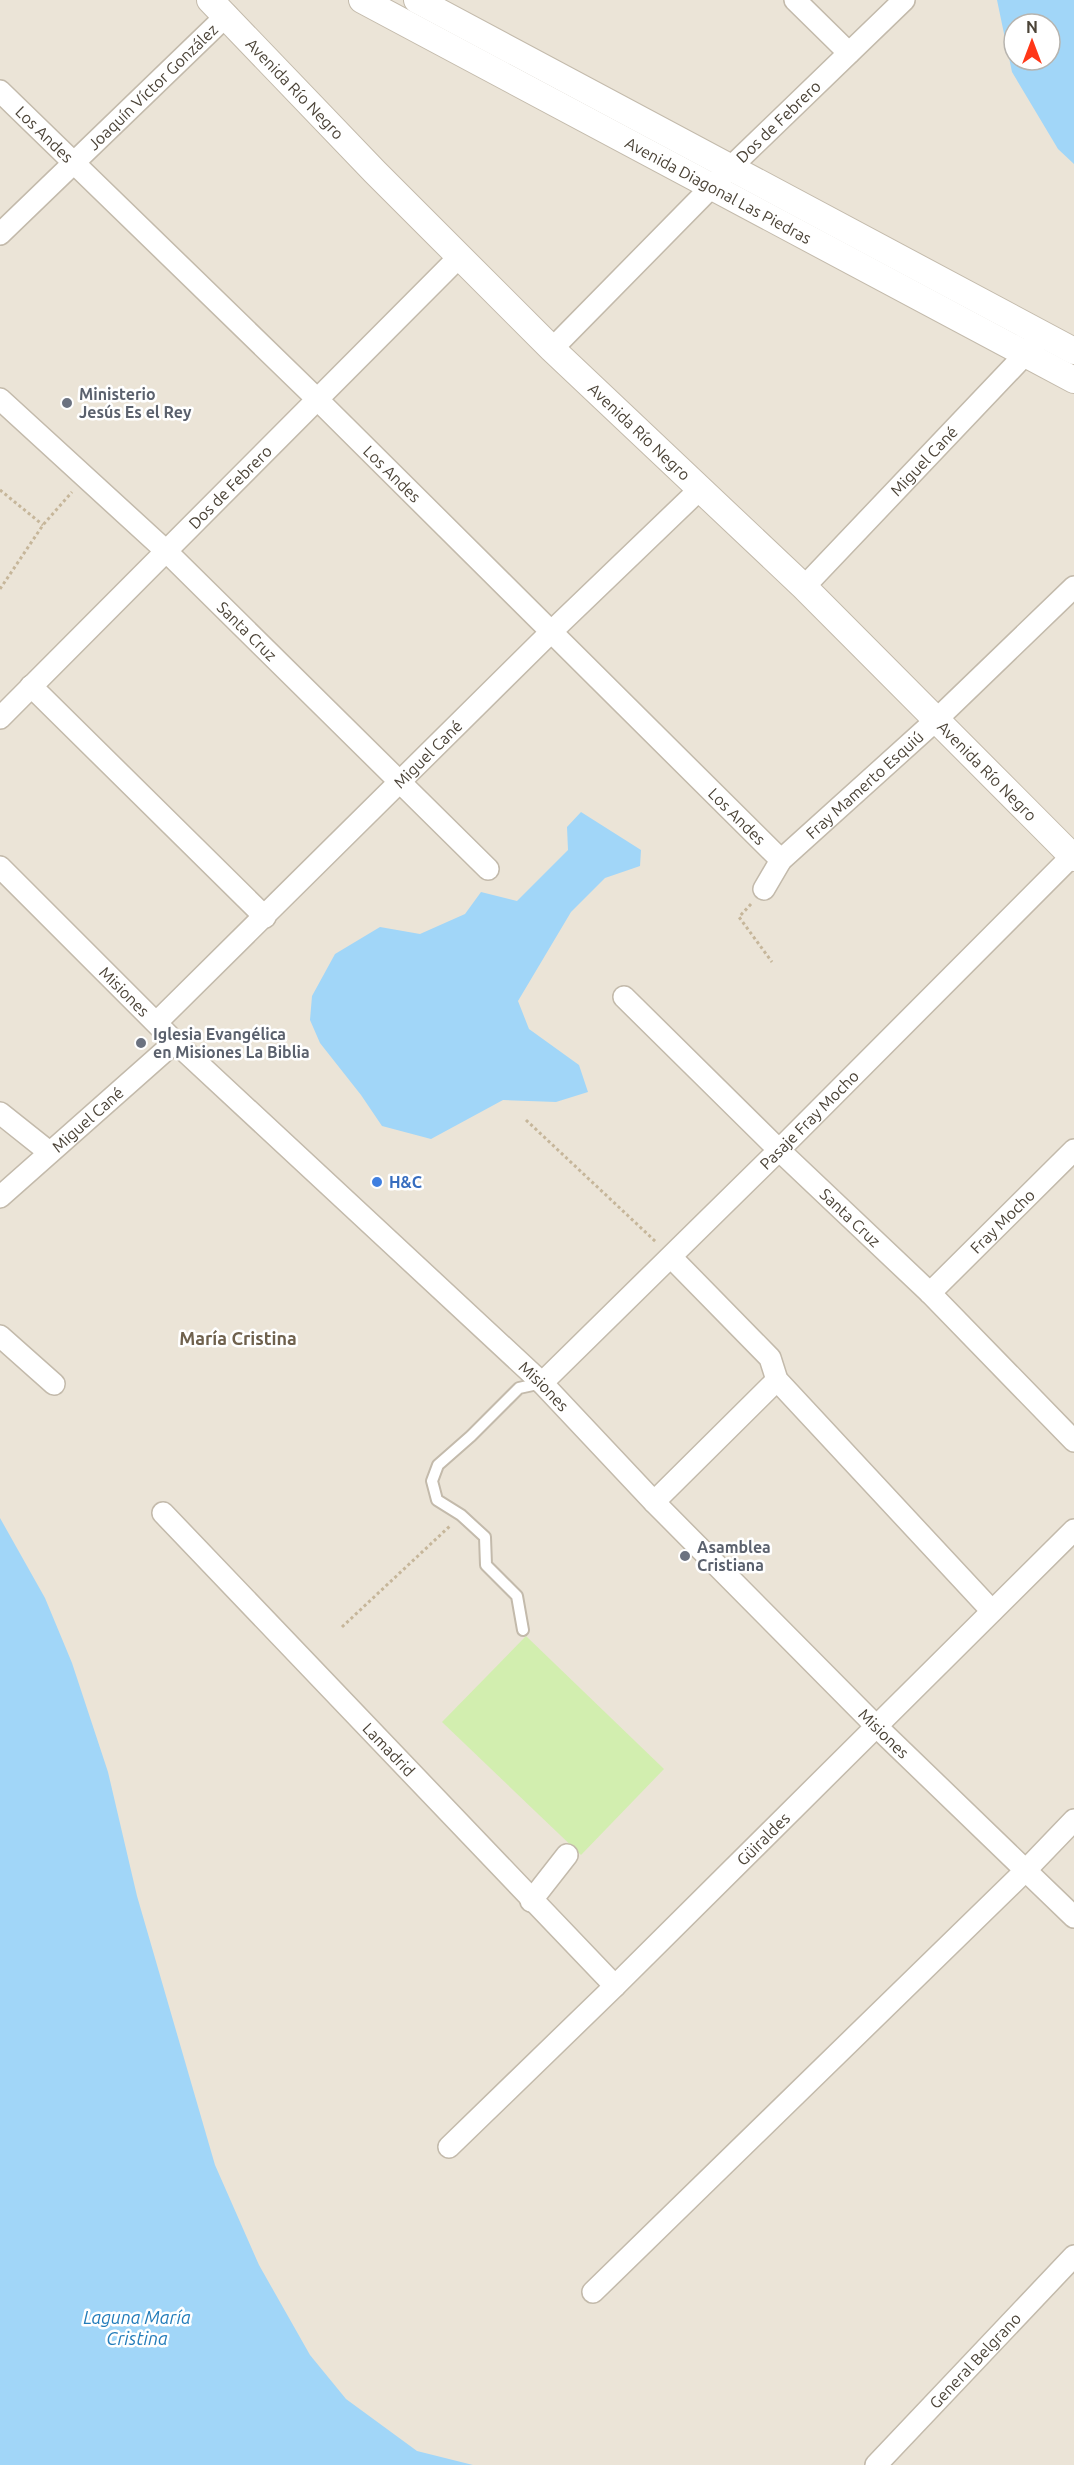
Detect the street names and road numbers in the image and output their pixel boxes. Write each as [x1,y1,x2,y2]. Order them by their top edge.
street label: Joaquín Víctor González [84,20,221,153]
street label: Avenida Río Negro [243,35,348,143]
street label: Dos de Febrero [732,77,824,166]
street label: Los Andes [12,102,77,166]
street label: Avenida Diagonal Las Piedras [622,133,815,247]
street label: Avenida Río Negro [585,379,694,484]
street label: Miguel Cané [887,422,961,499]
street label: Dos de Febrero [185,442,275,532]
street label: Los Andes [360,442,424,506]
street label: Santa Cruz [214,598,281,664]
street label: Miguel Cané [390,716,466,792]
street label: Avenida Río Negro [934,718,1041,824]
street label: Fray Mamerto Esquiú [802,727,927,842]
street label: Los Andes [705,784,769,848]
street label: Misiones [96,963,153,1020]
street label: Pasaje Fray Mocho [756,1067,862,1173]
street label: Miguel Cané [48,1083,127,1156]
street label: Santa Cruz [816,1185,884,1250]
street label: Fray Mocho [967,1185,1038,1257]
street label: Misiones [515,1357,573,1415]
street label: Misiones [855,1705,913,1762]
street label: Lamadrid [359,1719,419,1780]
street label: Güiraldes [733,1809,793,1869]
street label: General Belgrano [926,2309,1024,2412]

